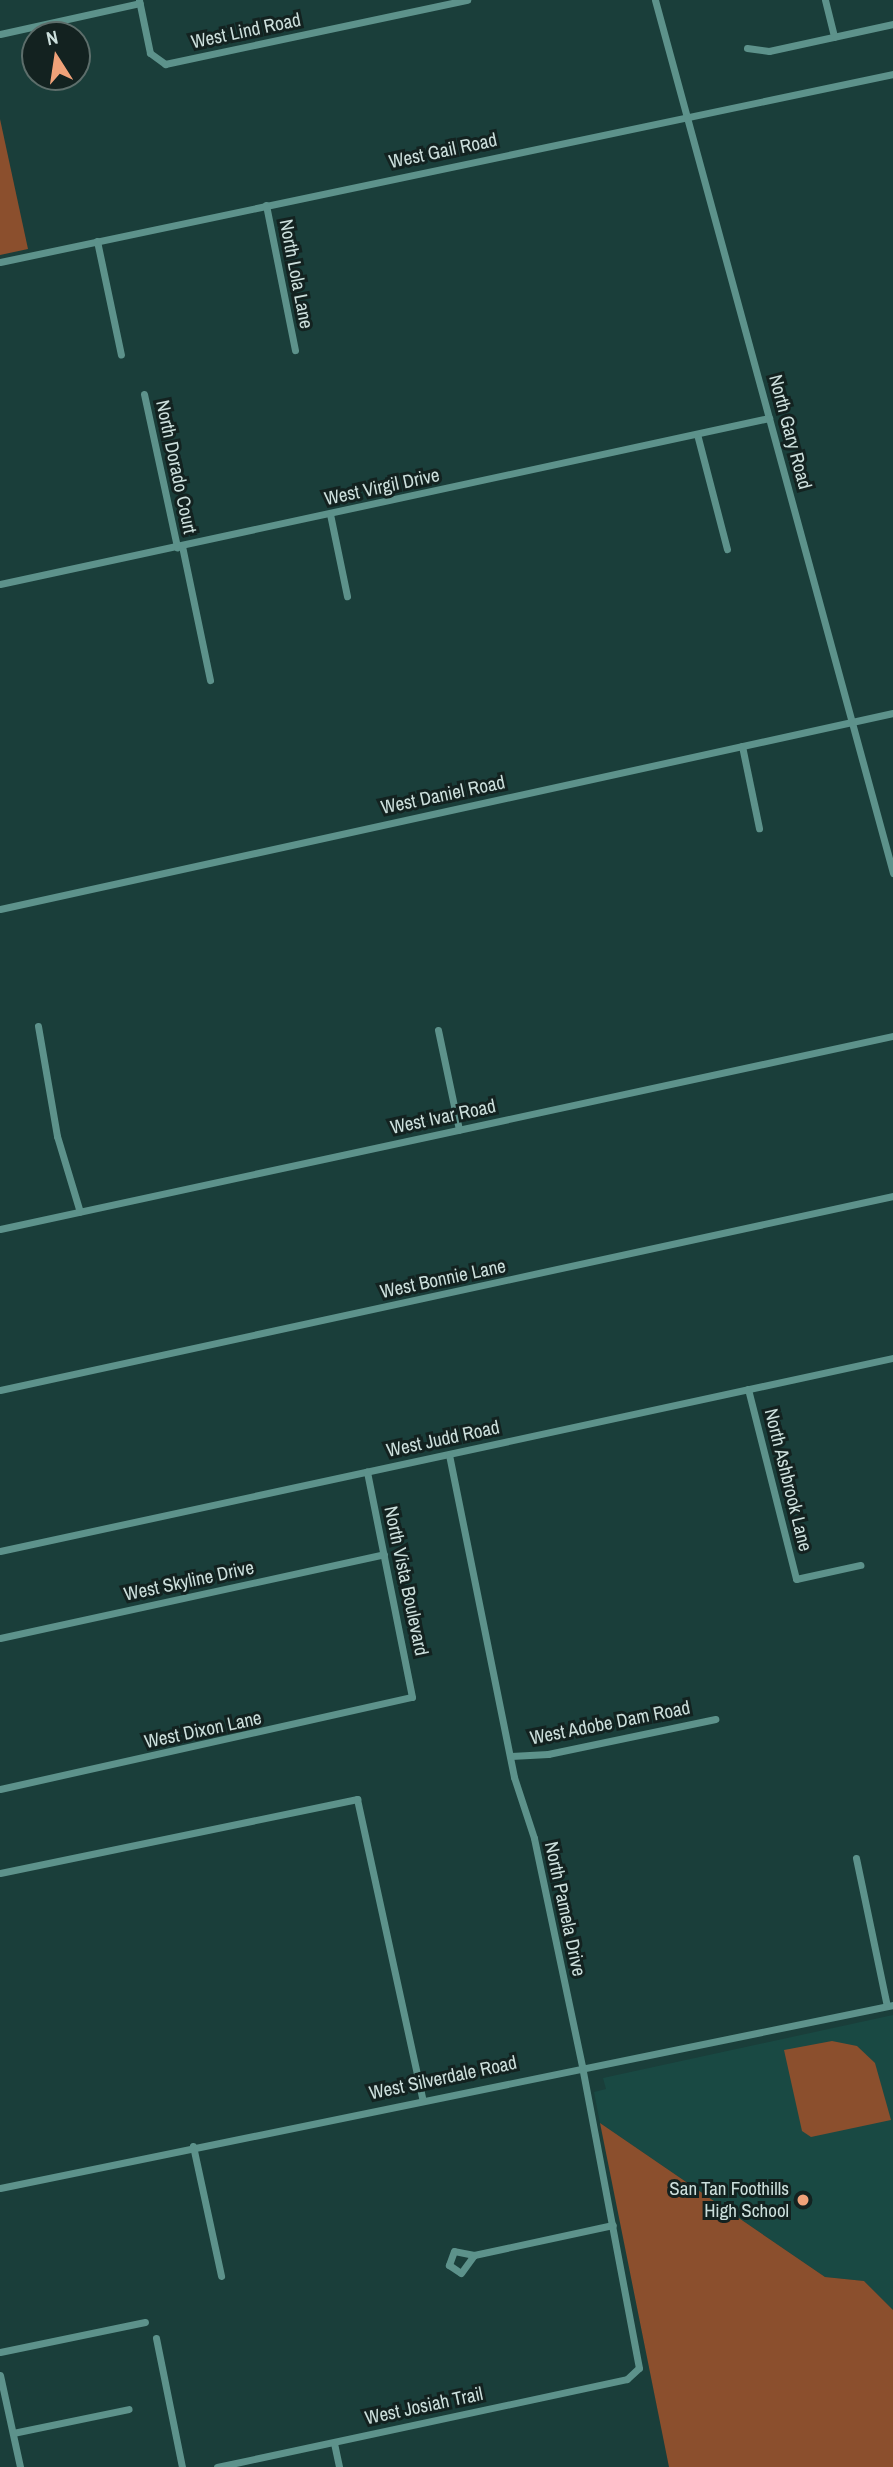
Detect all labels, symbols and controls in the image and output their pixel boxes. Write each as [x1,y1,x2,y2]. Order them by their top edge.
street label: West Lind Road [189,8,303,54]
north arrow [21,21,91,91]
text: N [44,24,60,51]
street label: West Gail Road [387,128,499,174]
street label: North Lola Lane [274,217,318,331]
street label: North Gary Road [764,372,816,492]
street label: North Dorado Court [151,398,201,536]
street label: West Virgil Drive [322,464,442,510]
street label: West Daniel Road [379,771,507,819]
street label: West Ivar Road [388,1095,498,1139]
street label: West Bonnie Lane [378,1255,508,1303]
street label: North Ashbrook Lane [759,1406,817,1554]
street label: West Judd Road [384,1416,502,1462]
street label: North Vista Boulevard [379,1504,433,1658]
street label: West Skyline Drive [122,1556,256,1606]
street label: West Adobe Dam Road [528,1696,692,1750]
street label: West Dixon Lane [142,1706,264,1754]
street label: North Pamela Drive [540,1840,590,1978]
street label: West Silverdale Road [367,2051,519,2105]
place label: San Tan Foothills High School [669,2178,789,2222]
marker: San Tan Foothills High School [795,2192,811,2208]
street label: West Josiah Trail [363,2382,485,2430]

